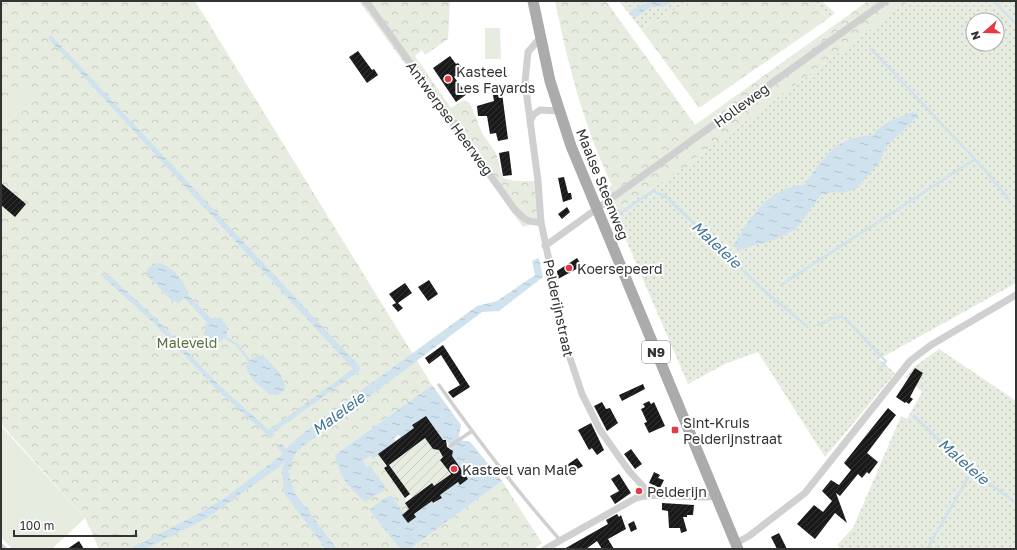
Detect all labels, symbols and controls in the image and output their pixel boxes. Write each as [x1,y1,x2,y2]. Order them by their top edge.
north arrow [965,12,1005,52]
text: N [968,29,983,42]
street label: Antwerpse Heerweg [403,58,497,178]
place label: Kasteel Les Fayards [456,63,535,96]
marker: Kasteel Les Fayards [443,74,453,84]
street label: Holleweg [710,79,772,131]
street label: Maalse Steenweg [573,126,633,242]
water label: Maleleie [689,217,746,272]
street label: Pelderijnstraat [540,258,578,358]
place label: Koersepeerd [577,260,663,277]
marker: Koersepeerd [564,263,574,273]
park label: Maleveld [157,334,217,351]
road number: N9 [642,341,670,363]
water label: Maleleie [308,387,369,438]
place label: Sint-Kruis Pelderijnstraat [683,414,782,447]
marker: Sint-Kruis Pelderijnstraat [670,425,680,435]
water label: Maleleie [935,434,994,489]
place label: Kasteel van Male [462,461,577,478]
marker: Kasteel van Male [449,464,459,474]
place label: Pelderijn [647,483,707,500]
marker: Pelderijn [634,486,644,496]
scale bar [14,512,136,538]
text: 100 m [20,518,54,533]

